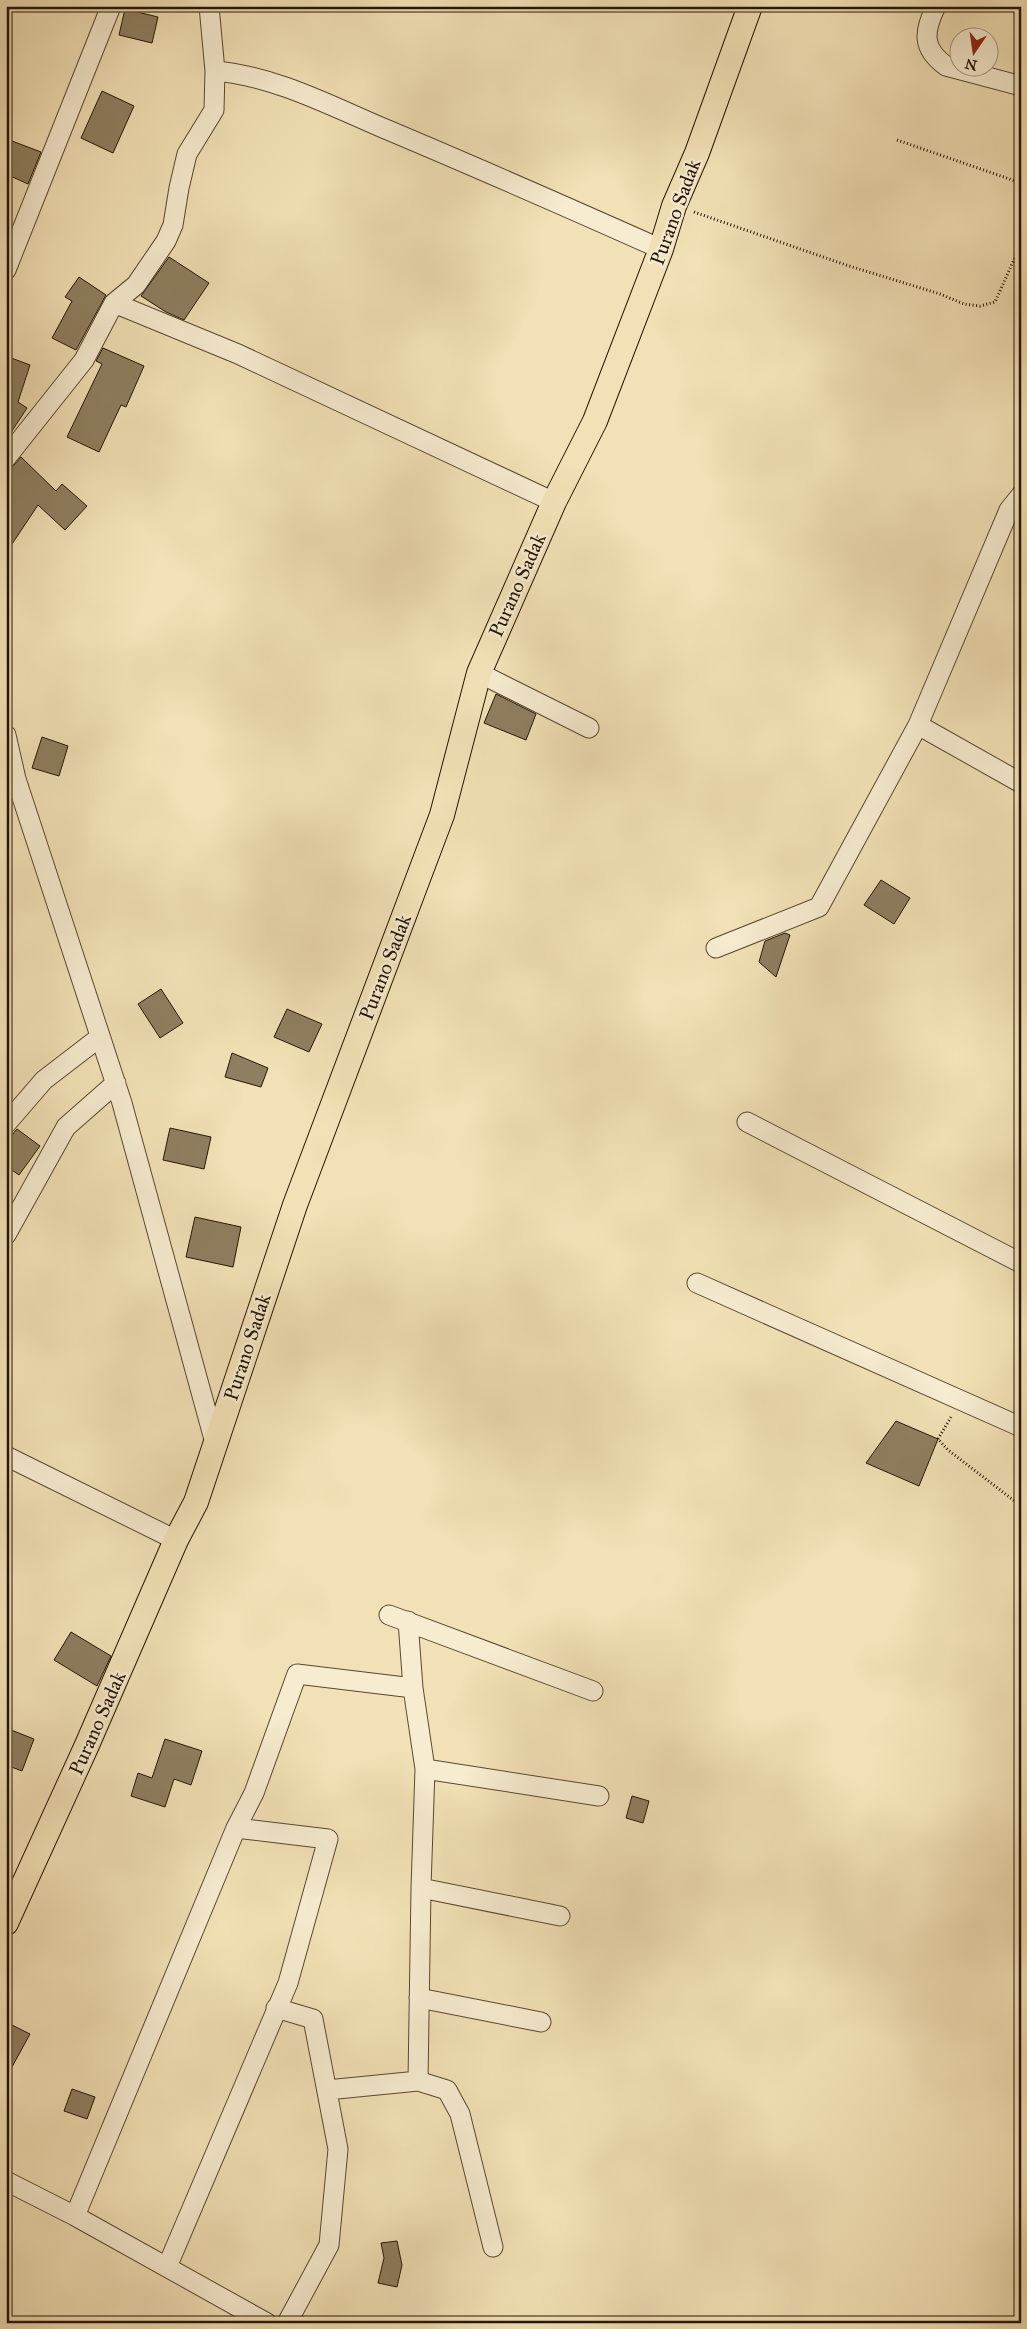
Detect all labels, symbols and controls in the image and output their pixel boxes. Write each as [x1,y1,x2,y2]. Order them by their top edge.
north arrow [950,28,1000,78]
text: N [963,55,979,74]
street label: Purano Sadak [645,155,706,268]
street label: Purano Sadak [483,529,551,641]
street label: Purano Sadak [354,910,416,1023]
street label: Purano Sadak [218,1290,276,1404]
street label: Purano Sadak [63,1667,131,1779]

